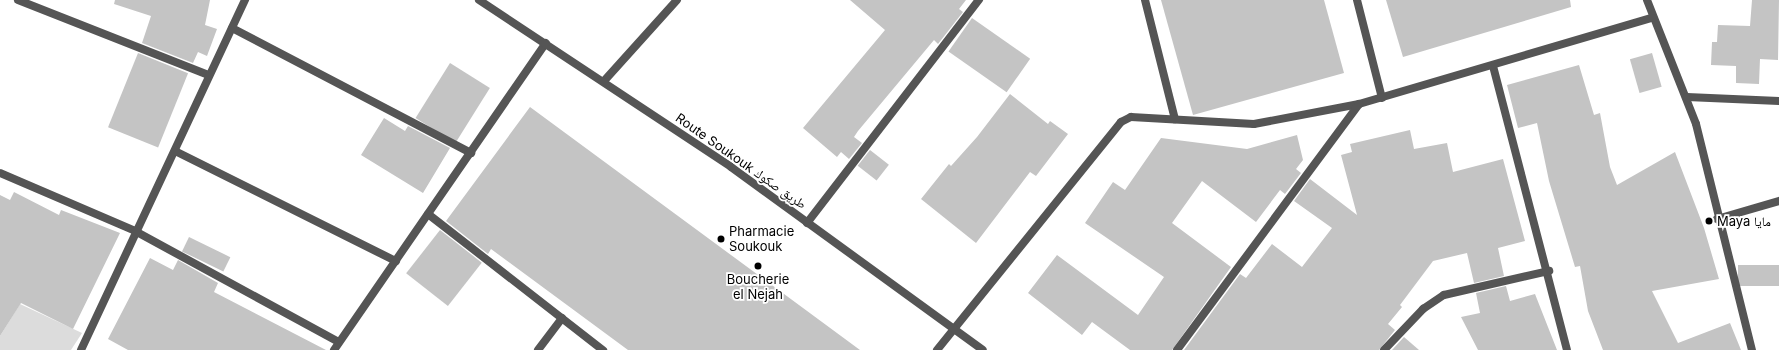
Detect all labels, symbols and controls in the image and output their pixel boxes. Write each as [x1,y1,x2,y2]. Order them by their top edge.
street label: Route Soukouk طريق صكوك [673,110,809,212]
place label: Maya مايا [1717,213,1771,229]
marker: Maya مايا [1704,216,1714,226]
place label: Pharmacie Soukouk [729,224,794,255]
marker: Pharmacie Soukouk [716,234,726,244]
marker: Boucherie el Nejah [753,261,763,271]
place label: Boucherie el Nejah [727,272,789,303]

